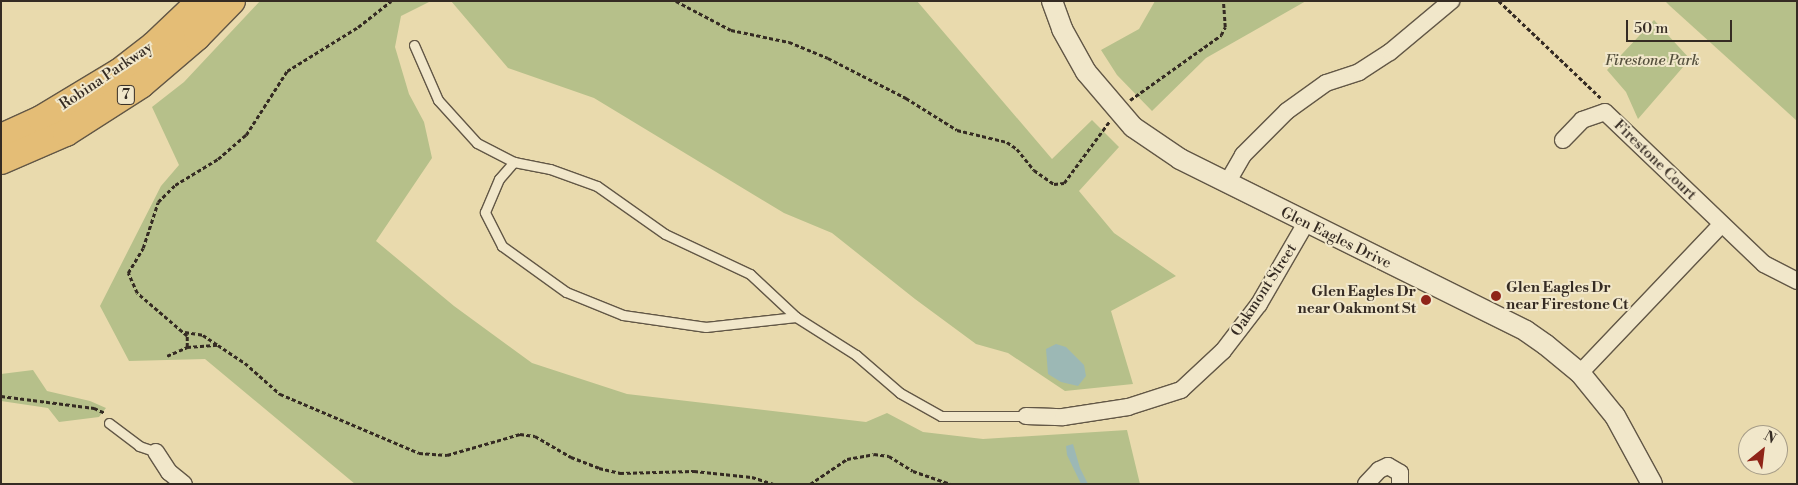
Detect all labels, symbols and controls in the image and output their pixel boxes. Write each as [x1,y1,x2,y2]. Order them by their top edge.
scale bar [1628,10,1734,42]
text: 50 m [1634,19,1668,38]
street label: Robina Parkway [56,38,156,114]
park label: Firestone Park [1605,52,1699,70]
road number: 7 [116,84,136,106]
street label: Firestone Court [1610,116,1700,204]
street label: Glen Eagles Drive [1278,203,1394,273]
street label: Oakmont Street [1227,240,1301,340]
place label: Glen Eagles Dr near Firestone Ct [1506,278,1628,313]
place label: Glen Eagles Dr near Oakmont St [1297,282,1416,317]
marker: Glen Eagles Dr near Firestone Ct [1490,290,1502,302]
marker: Glen Eagles Dr near Oakmont St [1420,294,1432,306]
north arrow [1738,425,1788,475]
text: N [1761,427,1779,448]

